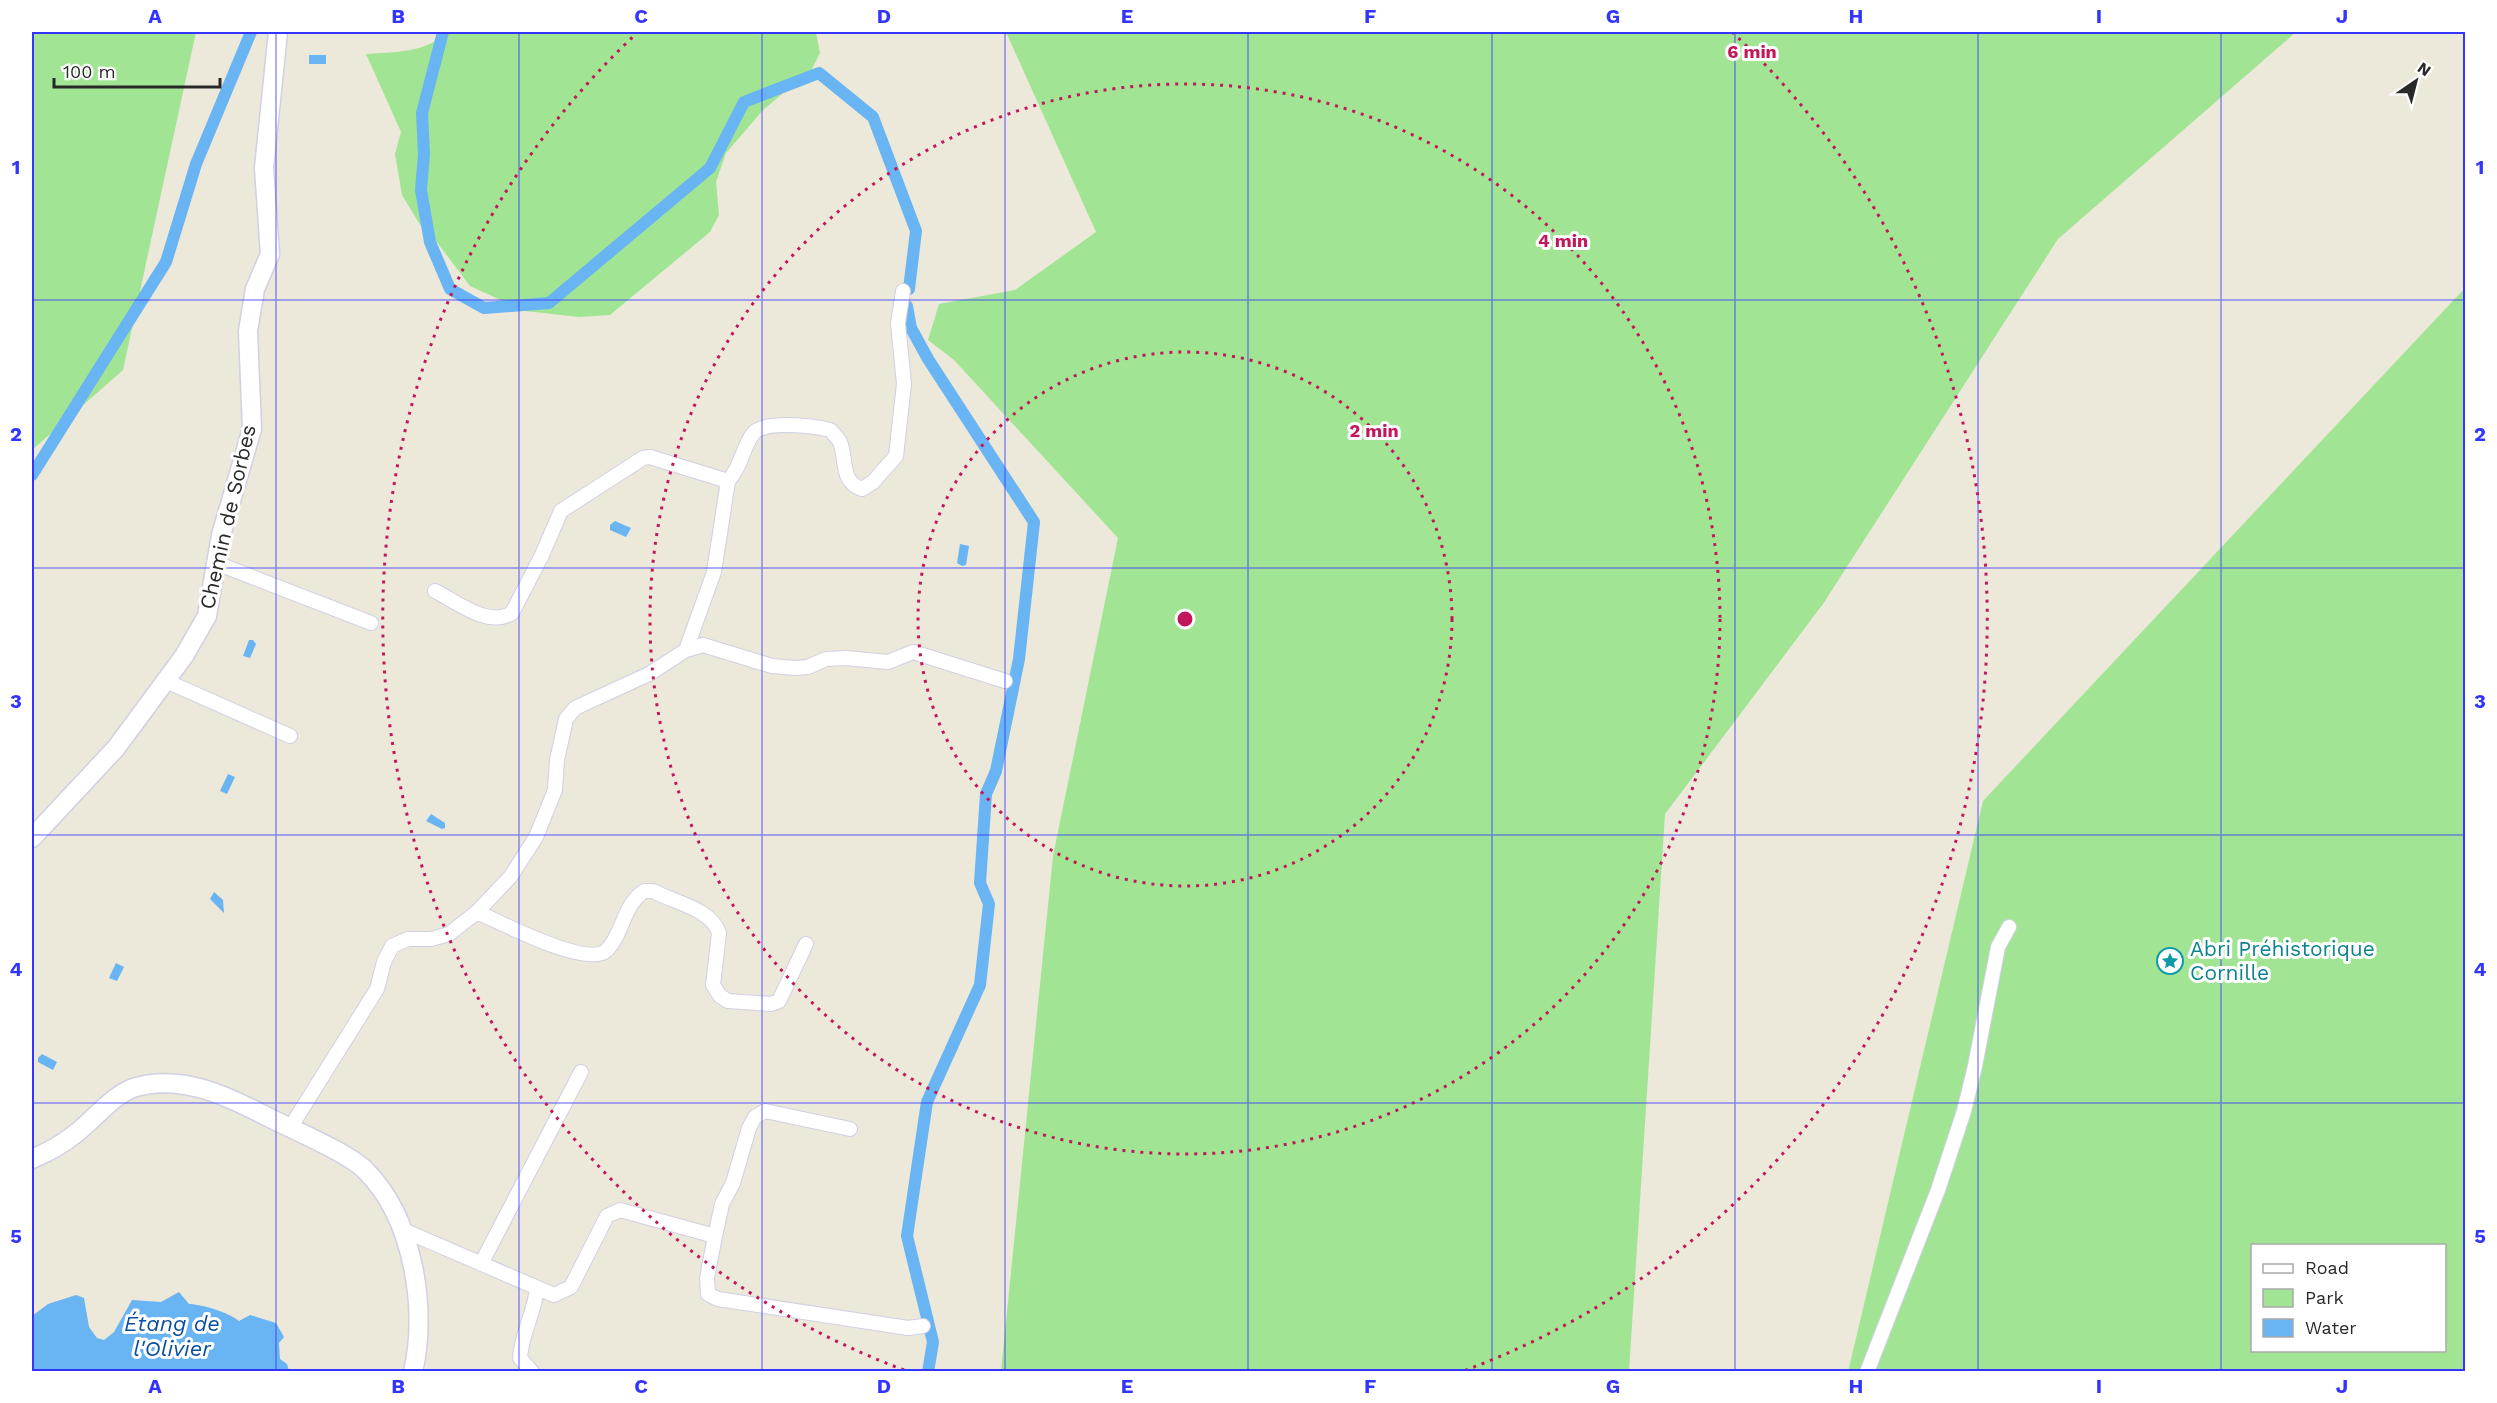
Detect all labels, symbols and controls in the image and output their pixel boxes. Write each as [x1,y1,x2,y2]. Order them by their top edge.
text: A [148,4,162,28]
text: B [391,4,405,28]
text: C [634,4,648,28]
text: D [877,4,891,28]
text: E [1121,4,1133,28]
text: F [1364,4,1376,28]
text: G [1606,4,1620,28]
text: H [1849,4,1863,28]
text: I [2096,4,2102,28]
text: J [2336,4,2348,28]
text: 6 min [1727,41,1777,62]
scale bar [54,51,220,89]
north arrow [2386,51,2446,111]
text: N [2414,58,2435,80]
text: 100 m [63,61,116,82]
text: 1 [12,155,20,179]
text: 1 [2476,155,2484,179]
text: 4 min [1538,230,1588,251]
text: 2 min [1349,420,1399,441]
text: 2 [10,422,22,446]
street label: Chemin de Sorbes [194,422,261,612]
text: 2 [2474,422,2486,446]
centre of rings [1175,609,1195,629]
text: 3 [10,689,22,713]
text: 3 [2474,689,2486,713]
place label: Abri Préhistorique Cornille [2190,936,2375,985]
place icon: Abri Préhistorique Cornille [2155,946,2185,976]
text: 4 [10,957,23,981]
text: 4 [2474,957,2487,981]
text: 5 [10,1224,22,1248]
text: 5 [2474,1224,2486,1248]
legend [2251,1244,2446,1352]
text: Road [2305,1257,2349,1278]
text: Park [2305,1287,2344,1308]
water label: Étang de l'Olivier [124,1311,220,1361]
text: Water [2305,1317,2357,1338]
text: A [148,1374,162,1398]
text: B [391,1374,405,1398]
text: C [634,1374,648,1398]
text: D [877,1374,891,1398]
text: E [1121,1374,1133,1398]
text: F [1364,1374,1376,1398]
text: G [1606,1374,1620,1398]
text: H [1849,1374,1863,1398]
text: I [2096,1374,2102,1398]
text: J [2336,1374,2348,1398]

